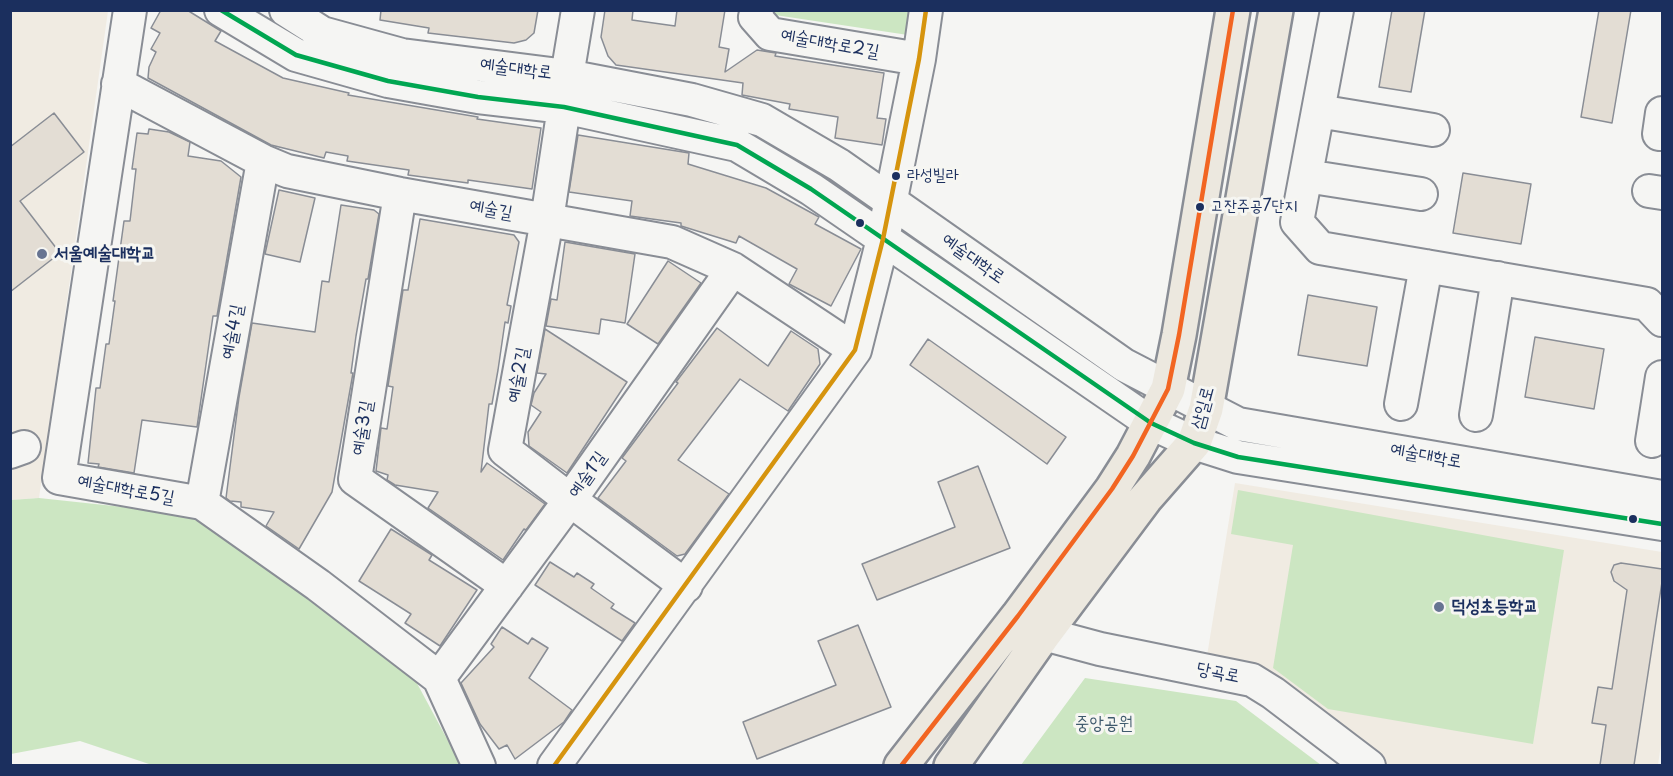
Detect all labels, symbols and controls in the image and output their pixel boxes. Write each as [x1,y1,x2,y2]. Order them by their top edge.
street label: 예술대학로2길 [779,25,881,63]
street label: 예술대학로 [479,54,553,84]
place label: 라성빌라 [907,166,958,186]
marker: 라성빌라 [890,170,902,182]
street label: 예술길 [468,196,514,224]
place label: 고잔주공7단지 [1211,197,1297,217]
marker: 고잔주공7단지 [1194,201,1206,213]
unlabelled marker [854,217,866,229]
street label: 예술대학로 [937,229,1009,289]
place label: 서울예술대학교 [54,243,155,265]
marker: 서울예술대학교 [35,247,49,261]
street label: 예술4길 [218,303,248,361]
street label: 예술2길 [503,345,535,405]
street label: 삼일로 [1187,384,1219,432]
street label: 예술3길 [348,399,378,457]
street label: 예술대학로 [1388,439,1464,473]
street label: 예술1길 [564,448,612,502]
street label: 예술대학로5길 [76,471,176,509]
unlabelled marker [1627,513,1639,525]
place label: 덕성초등학교 [1451,596,1538,618]
marker: 덕성초등학교 [1432,600,1446,614]
street label: 당곡로 [1195,658,1241,688]
park label: 중앙공원 [1075,713,1133,735]

